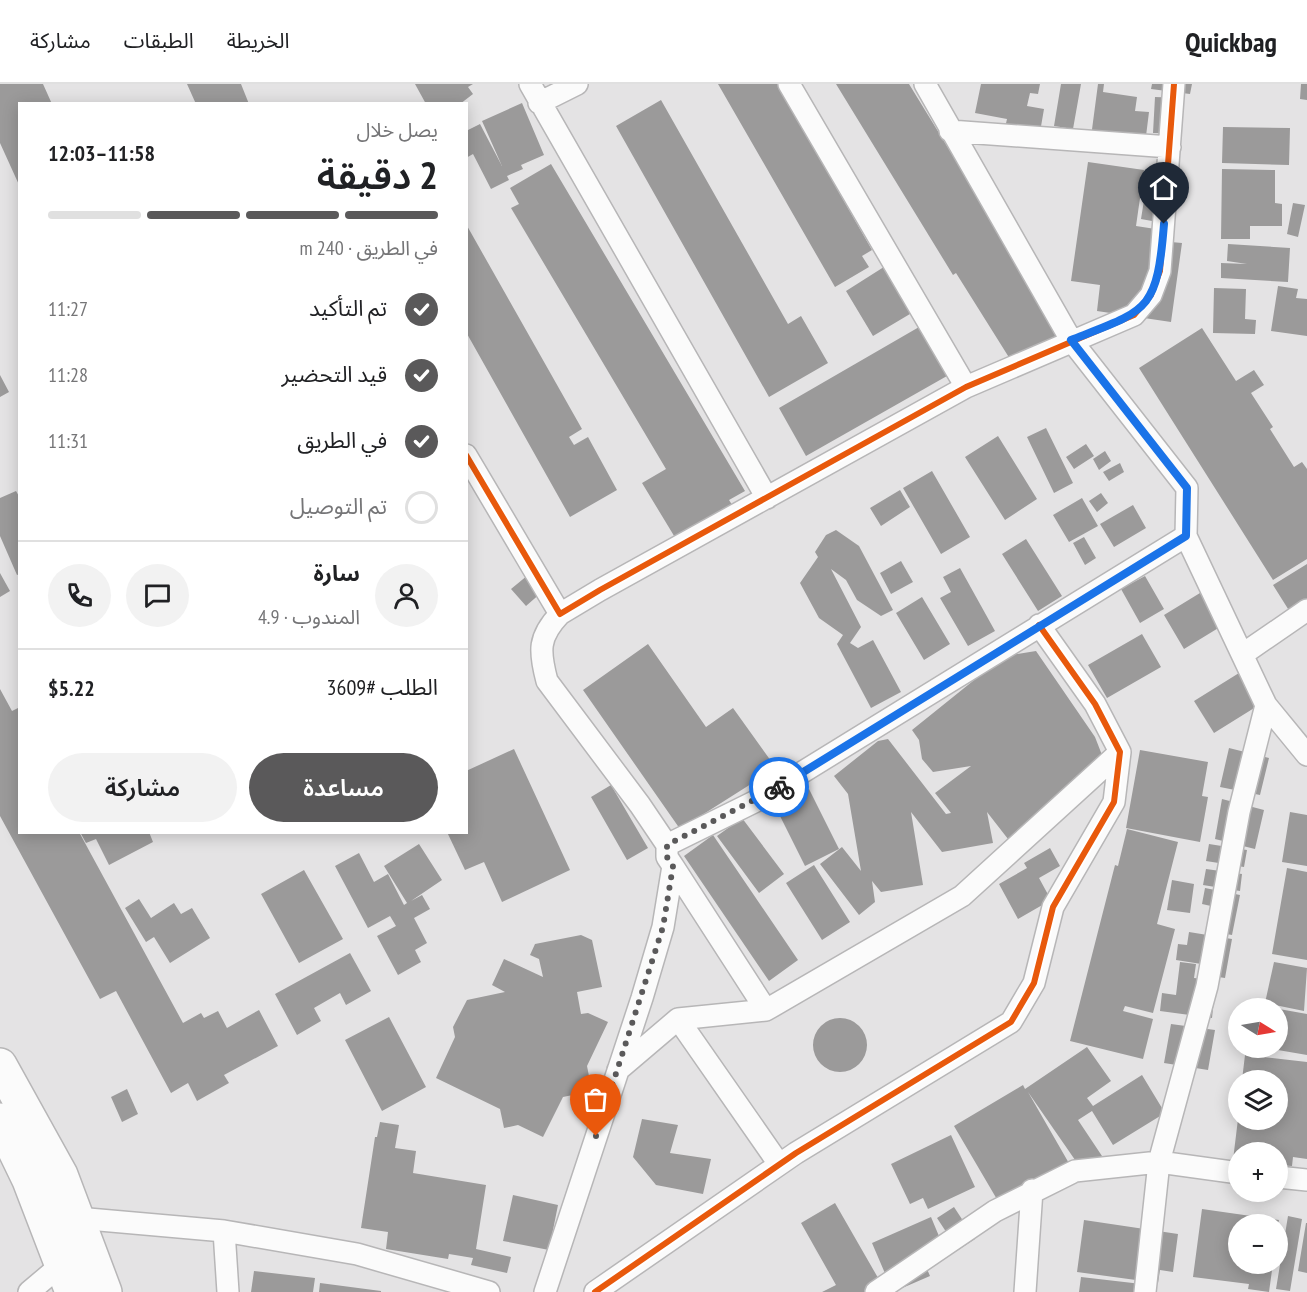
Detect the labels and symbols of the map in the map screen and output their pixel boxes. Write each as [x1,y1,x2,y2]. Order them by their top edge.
pin [1138,162,1189,224]
courier [749,757,809,817]
north arrow [1228,998,1288,1058]
pin [570,1074,621,1136]

